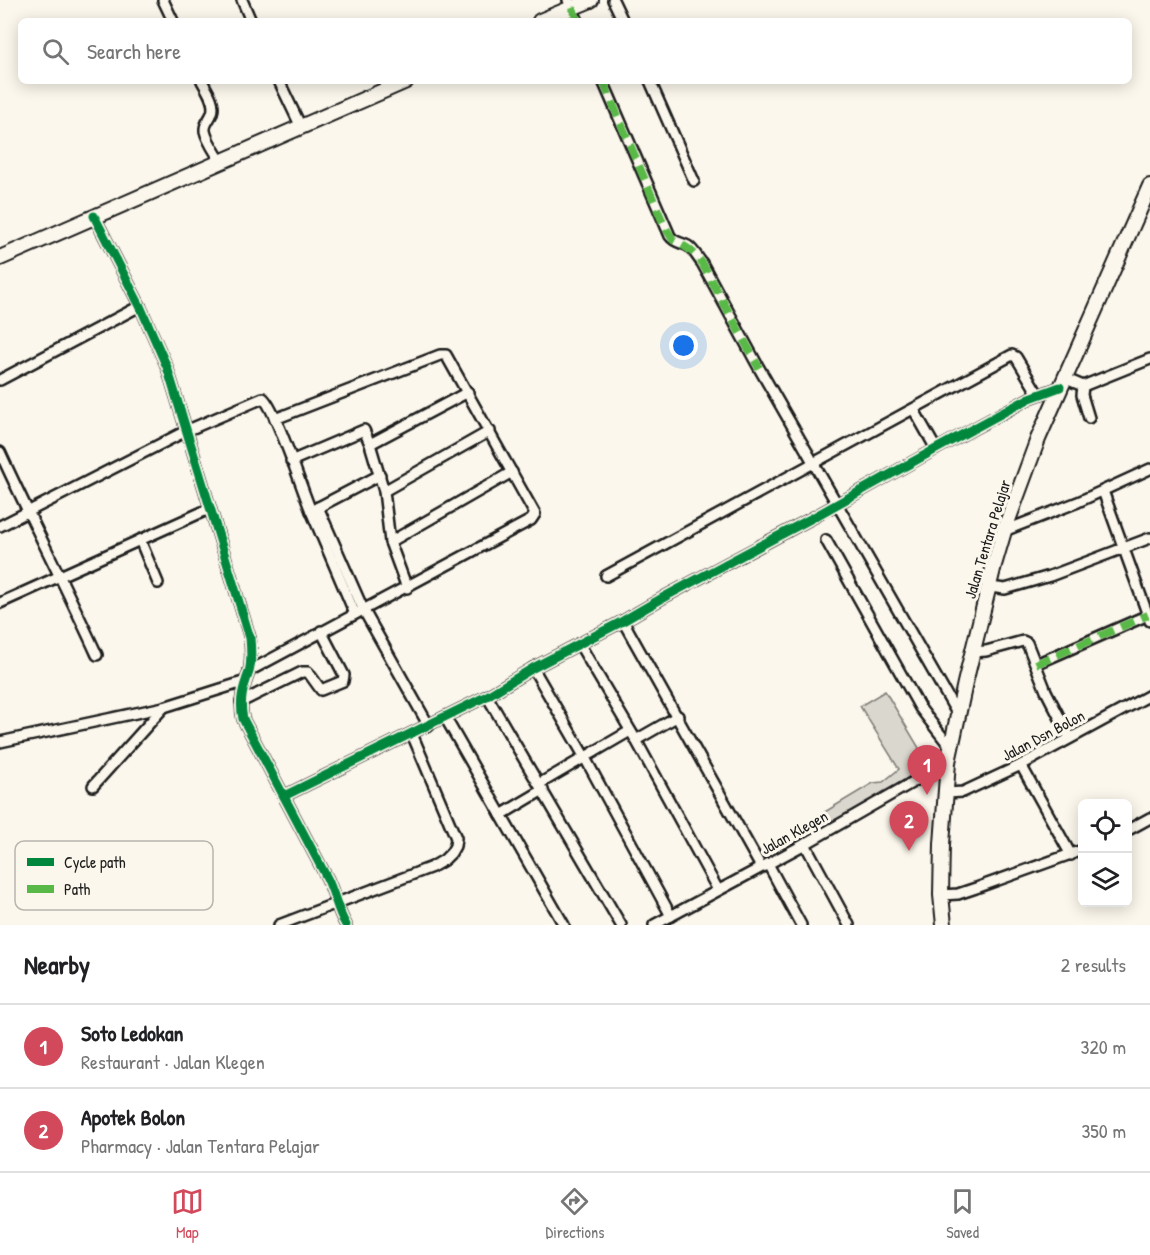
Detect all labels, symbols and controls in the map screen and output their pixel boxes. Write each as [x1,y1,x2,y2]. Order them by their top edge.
search box [18,18,1132,84]
icon: search [39,35,72,68]
text: Search here [87,36,181,66]
your location [669,331,698,360]
street label: Jalan Tentara Pelajar [958,477,1016,601]
street label: Jalan Dsn Bolon [998,704,1088,766]
pin: 1 [908,746,946,795]
map controls [1078,799,1132,907]
button: locate [1078,799,1132,853]
pin: 2 [890,802,928,851]
street label: Jalan Klegen [757,805,831,859]
legend [15,841,213,910]
text: Cycle path [64,851,126,873]
button: layers [1078,853,1132,907]
text: Path [64,878,90,900]
text: Nearby [24,947,90,982]
text: 2 results [1061,951,1126,978]
text: Soto Ledokan [81,1018,184,1048]
text: 1 [40,1033,47,1060]
text: 320 m [1081,1033,1126,1060]
text: Restaurant · Jalan Klegen [81,1048,265,1075]
text: Apotek Bolon [81,1102,185,1132]
text: 2 [39,1117,48,1144]
text: 350 m [1081,1117,1126,1144]
text: Pharmacy · Jalan Tentara Pelajar [81,1132,320,1159]
tab: Map [171,1185,204,1243]
tab: Directions [546,1185,604,1243]
tab: Saved [946,1185,979,1243]

